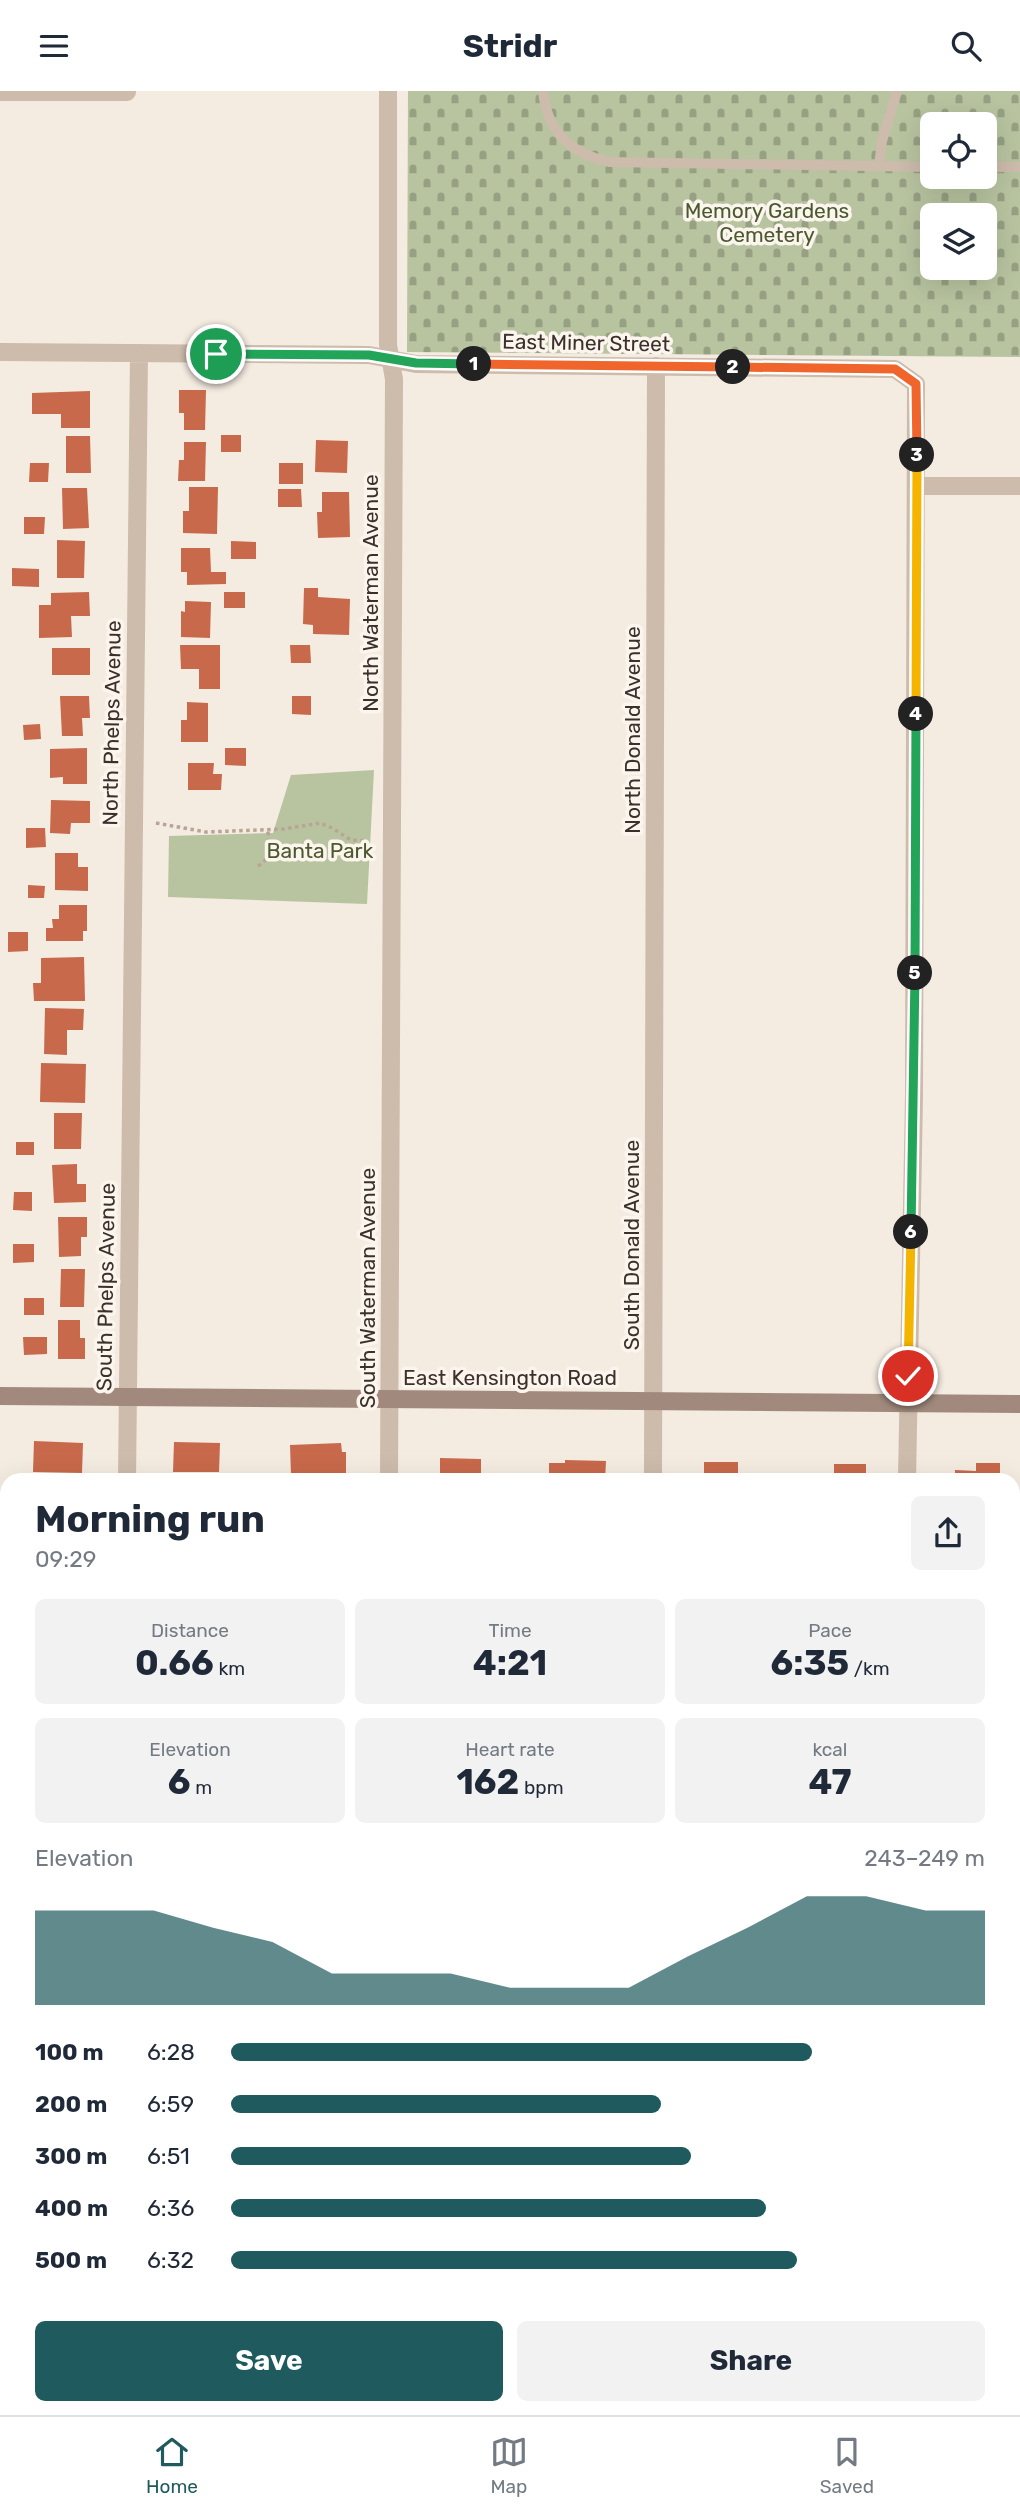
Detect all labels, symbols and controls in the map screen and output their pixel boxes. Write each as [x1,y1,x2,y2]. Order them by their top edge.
icon: menu [35,27,73,65]
text: Stridr [463,27,557,65]
icon: search [947,27,985,65]
map controls [920,112,997,280]
button: locate [920,112,997,189]
park label: Memory Gardens Cemetery [685,198,849,247]
button: layers [920,203,997,280]
pin [186,324,246,384]
street label: East Miner Street [502,329,670,356]
icon: arrive [197,335,235,373]
pin: 1 [456,347,491,381]
pin: 2 [716,349,750,385]
text: 1 [469,352,478,375]
text: 2 [726,355,739,378]
pin: 3 [900,437,934,473]
text: 3 [910,443,923,466]
street label: North Waterman Avenue [358,474,383,712]
street label: North Phelps Avenue [97,620,126,826]
street label: North Donald Avenue [620,626,645,834]
pin: 4 [898,697,934,731]
text: 4 [909,702,922,725]
park label: Banta Park [267,838,374,863]
pin: 5 [898,955,932,991]
text: 5 [908,961,921,984]
street label: South Donald Avenue [619,1140,644,1350]
street label: South Waterman Avenue [355,1168,380,1408]
street label: South Phelps Avenue [91,1183,120,1391]
pin: 6 [894,1215,928,1249]
text: 6 [904,1220,917,1243]
pin [878,1346,938,1406]
icon: check [889,1357,927,1395]
street label: East Kensington Road [403,1365,617,1390]
text: Morning run [35,1496,265,1542]
button: share [911,1496,985,1570]
text: 09:29 [35,1545,96,1573]
text: Distance [151,1619,229,1642]
text: Time [488,1619,532,1642]
text: Pace [808,1619,852,1642]
text: 0.66 [135,1642,214,1684]
text: 4:21 [473,1642,547,1684]
text: 6:35 [770,1642,849,1684]
text: km [214,1657,245,1680]
text: /km [849,1657,890,1680]
text: Elevation [149,1738,231,1761]
text: Heart rate [465,1738,555,1761]
text: kcal [813,1738,847,1761]
text: 6 [168,1761,191,1803]
text: 162 [456,1761,519,1803]
text: 47 [808,1761,852,1803]
text: m [191,1776,212,1799]
text: bpm [519,1776,564,1799]
text: Elevation [35,1844,134,1872]
text: 243–249 m [864,1844,985,1872]
text: 100 m [35,2038,104,2066]
text: 6:28 [147,2038,195,2066]
text: 200 m [35,2090,107,2118]
text: 6:59 [147,2090,194,2118]
text: 300 m [35,2142,107,2170]
text: 6:51 [147,2142,190,2170]
text: 400 m [35,2194,108,2222]
text: 6:36 [147,2194,194,2222]
text: 500 m [35,2246,107,2274]
text: 6:32 [147,2246,194,2274]
button: Save [35,2321,503,2401]
button: Share [517,2321,985,2401]
tab: Home [146,2433,198,2498]
tab: Map [490,2433,528,2498]
tab: Saved [820,2433,874,2498]

